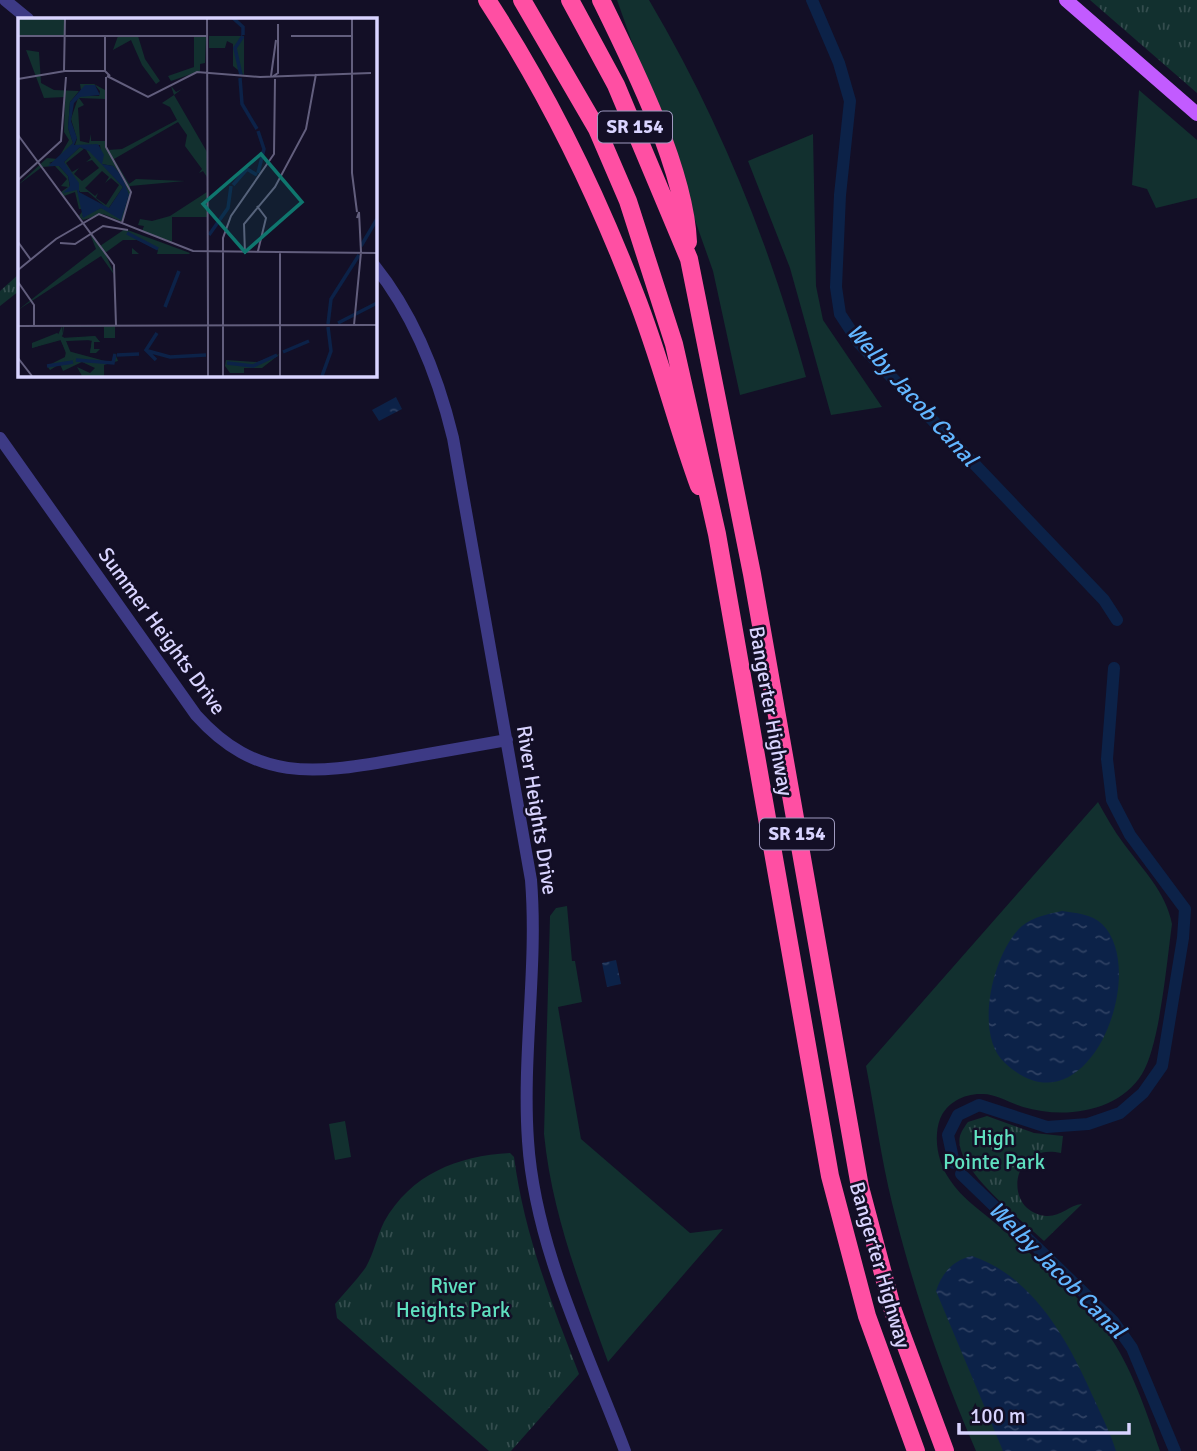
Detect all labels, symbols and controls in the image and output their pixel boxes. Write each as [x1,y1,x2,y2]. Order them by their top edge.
inset map [18,18,376,376]
road number: SR 154 [598,111,672,142]
water label: Welby Jacob Canal [840,318,985,474]
street label: Summer Heights Drive [93,542,231,720]
street label: Bangerter Highway [743,624,799,798]
street label: River Heights Drive [511,723,563,897]
road number: SR 154 [760,818,834,849]
park label: High Pointe Park [943,1125,1045,1175]
street label: Bangerter Highway [844,1179,916,1351]
water label: Welby Jacob Canal [982,1195,1133,1346]
park label: River Heights Park [396,1273,511,1323]
scale bar [959,1392,1129,1436]
text: 100 m [970,1403,1025,1429]

